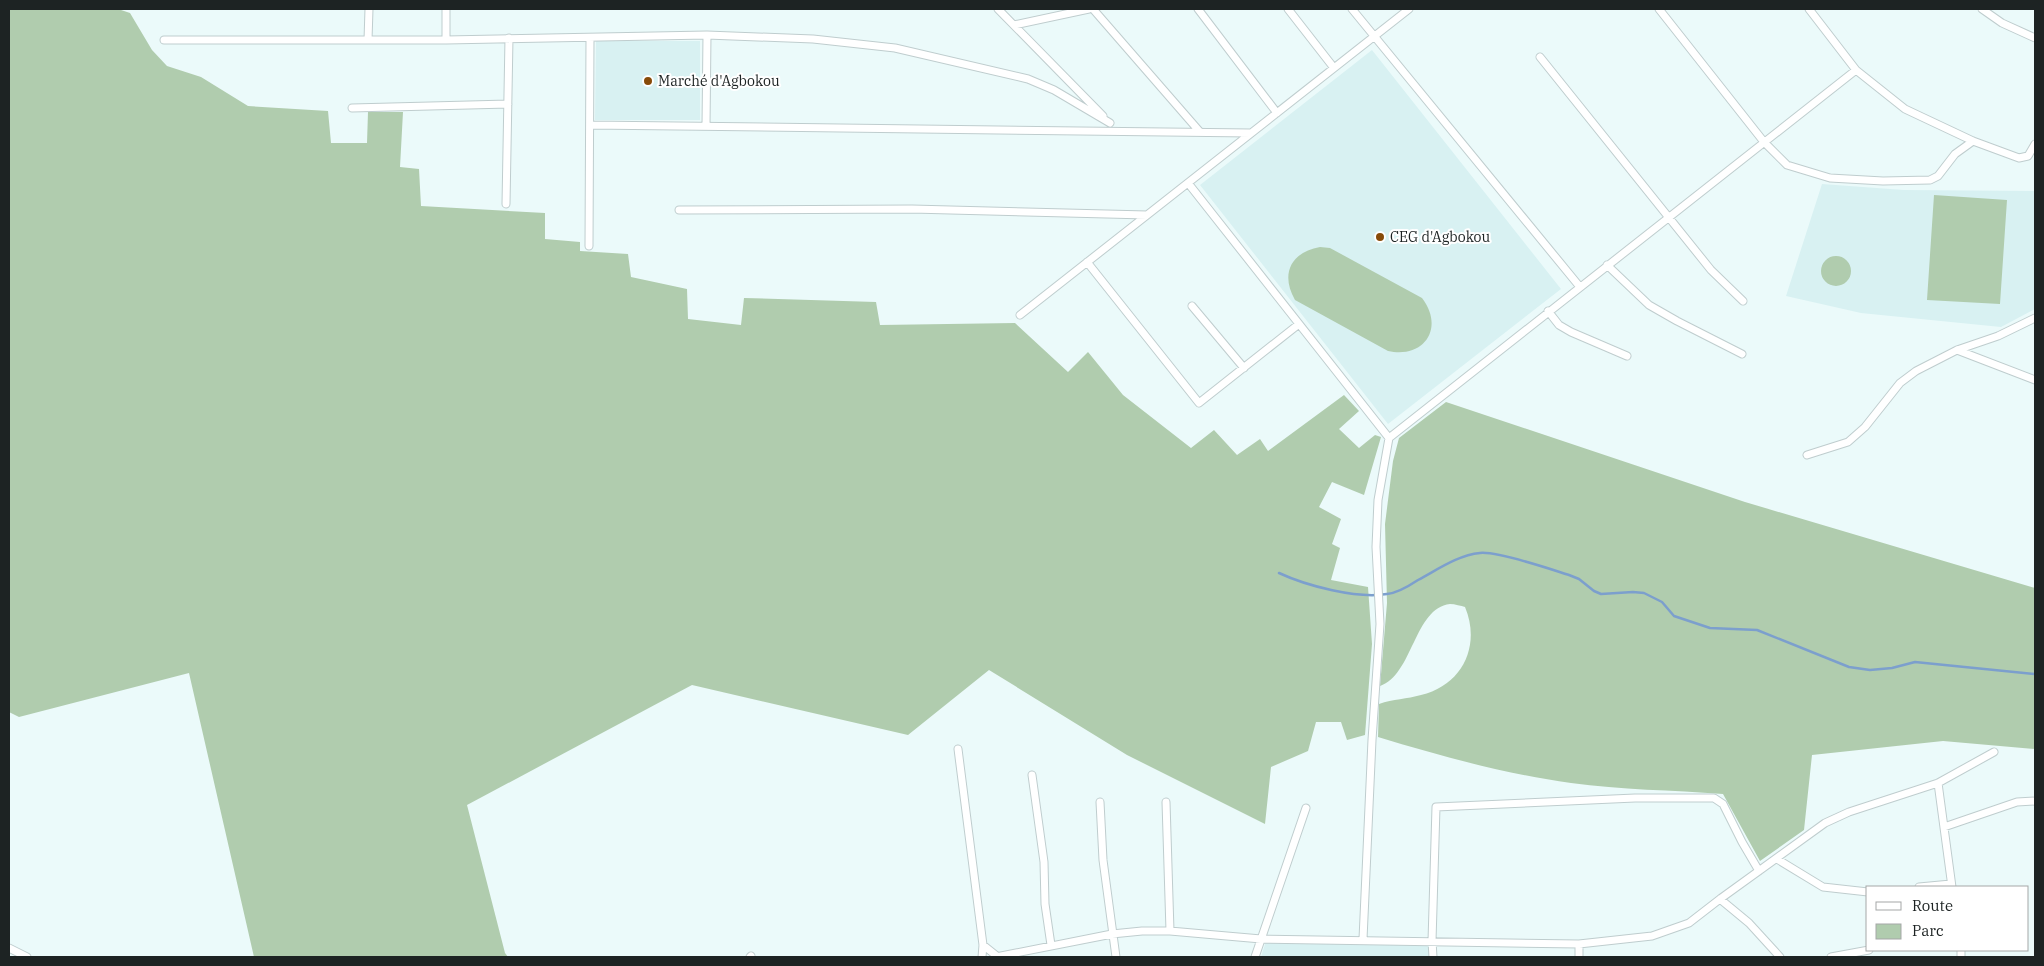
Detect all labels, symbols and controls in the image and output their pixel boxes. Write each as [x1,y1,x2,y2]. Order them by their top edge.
place label: Marché d'Agbokou [658,72,780,90]
marker: Marché d'Agbokou [642,75,654,87]
place label: CEG d'Agbokou [1390,228,1491,246]
marker: CEG d'Agbokou [1374,231,1386,243]
legend [1866,886,2029,951]
text: Route [1912,896,1953,915]
text: Parc [1912,921,1944,940]

